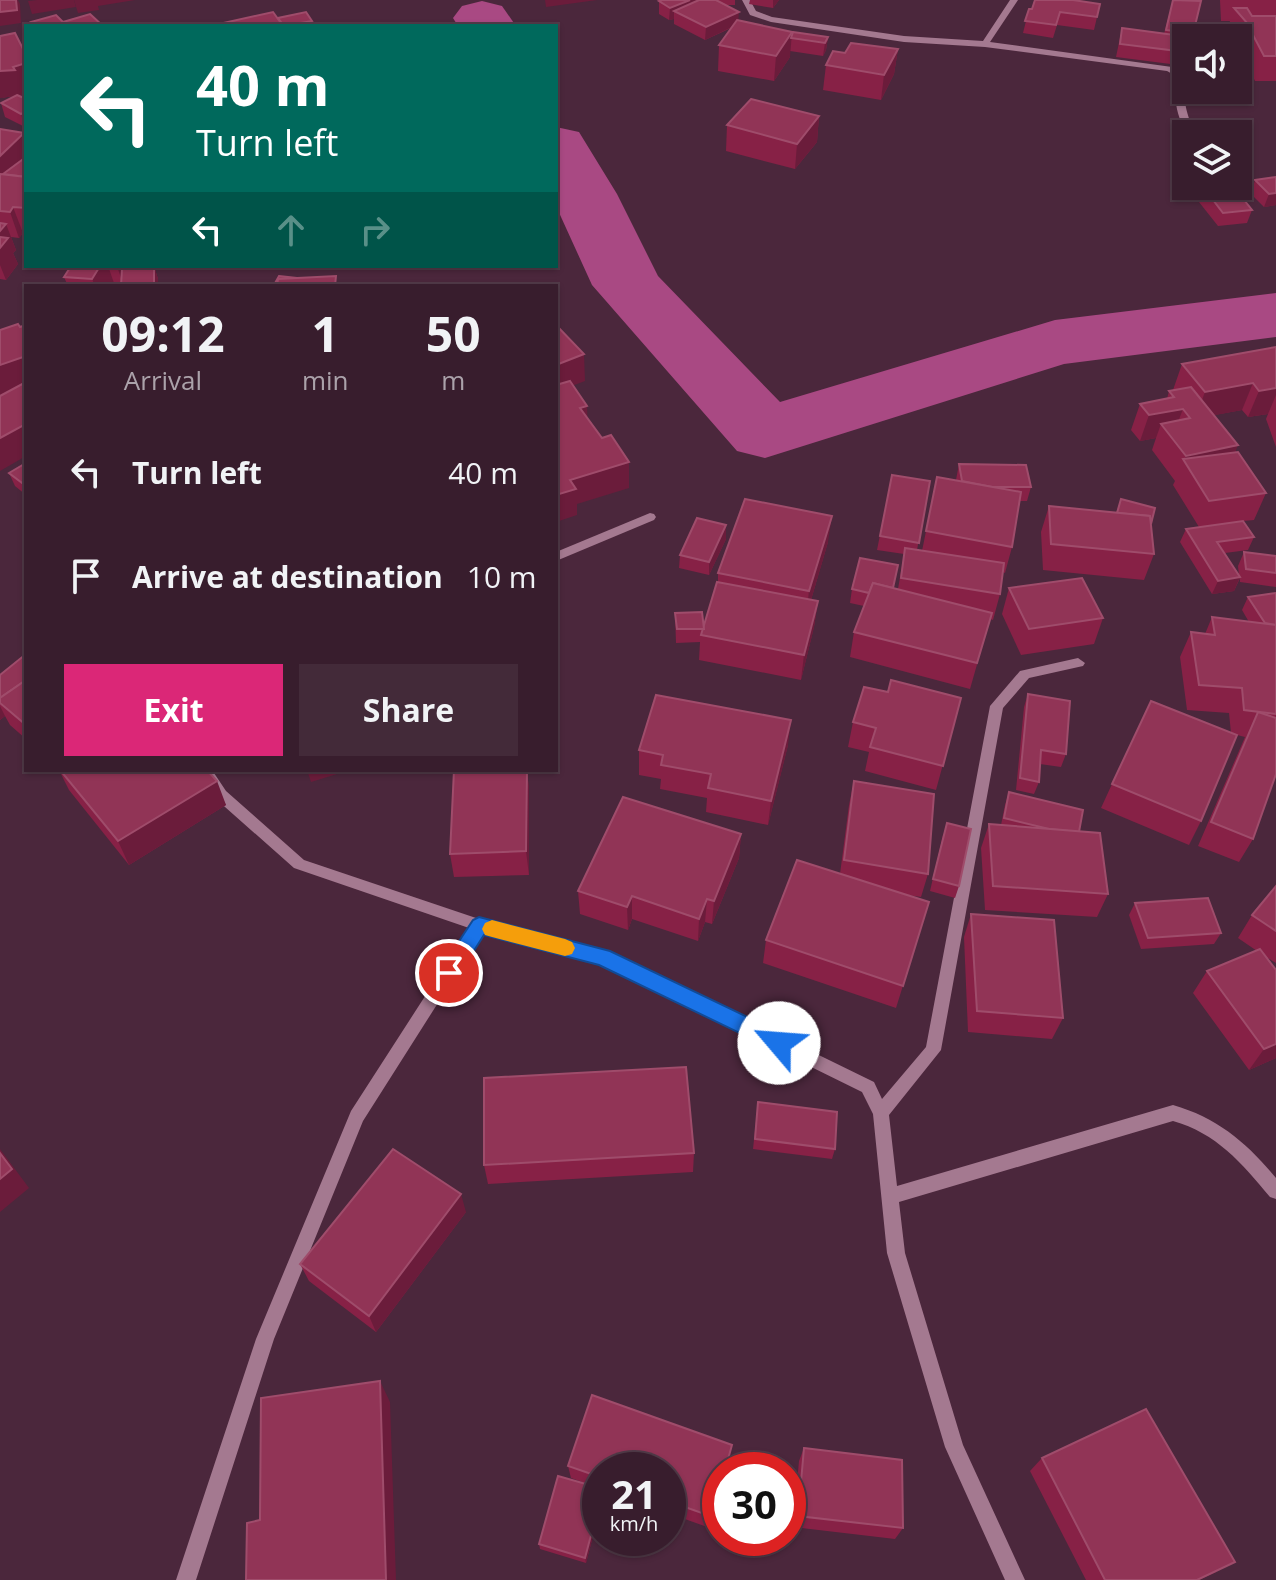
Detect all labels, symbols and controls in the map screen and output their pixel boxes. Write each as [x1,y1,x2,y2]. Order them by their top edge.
map controls [1172,24,1252,200]
button: sound [1172,24,1252,104]
text: 40 m [196,46,330,122]
icon: left [64,56,168,160]
text: Turn left [196,118,338,167]
button: layers [1172,120,1252,200]
icon: left [185,208,229,252]
icon: ahead [269,208,313,252]
icon: right [353,208,397,252]
text: 09:12 [101,301,225,366]
text: 1 [312,301,339,366]
text: 50 [426,301,481,366]
text: Arrival [124,362,202,398]
text: min [302,362,349,398]
text: m [441,362,465,398]
icon: left [64,450,108,494]
text: Turn left [132,452,262,493]
text: 40 m [448,452,518,493]
icon: arrive [64,554,108,598]
text: Arrive at destination [132,556,443,597]
text: 10 m [467,556,537,597]
button: Exit [64,664,283,756]
button: Share [299,664,518,756]
pin [415,939,483,1007]
icon: arrive [427,951,471,995]
position arrow [737,1001,821,1085]
speed limit sign: 30 [702,1452,806,1556]
text: 21 [611,1466,657,1521]
text: km/h [610,1510,658,1537]

